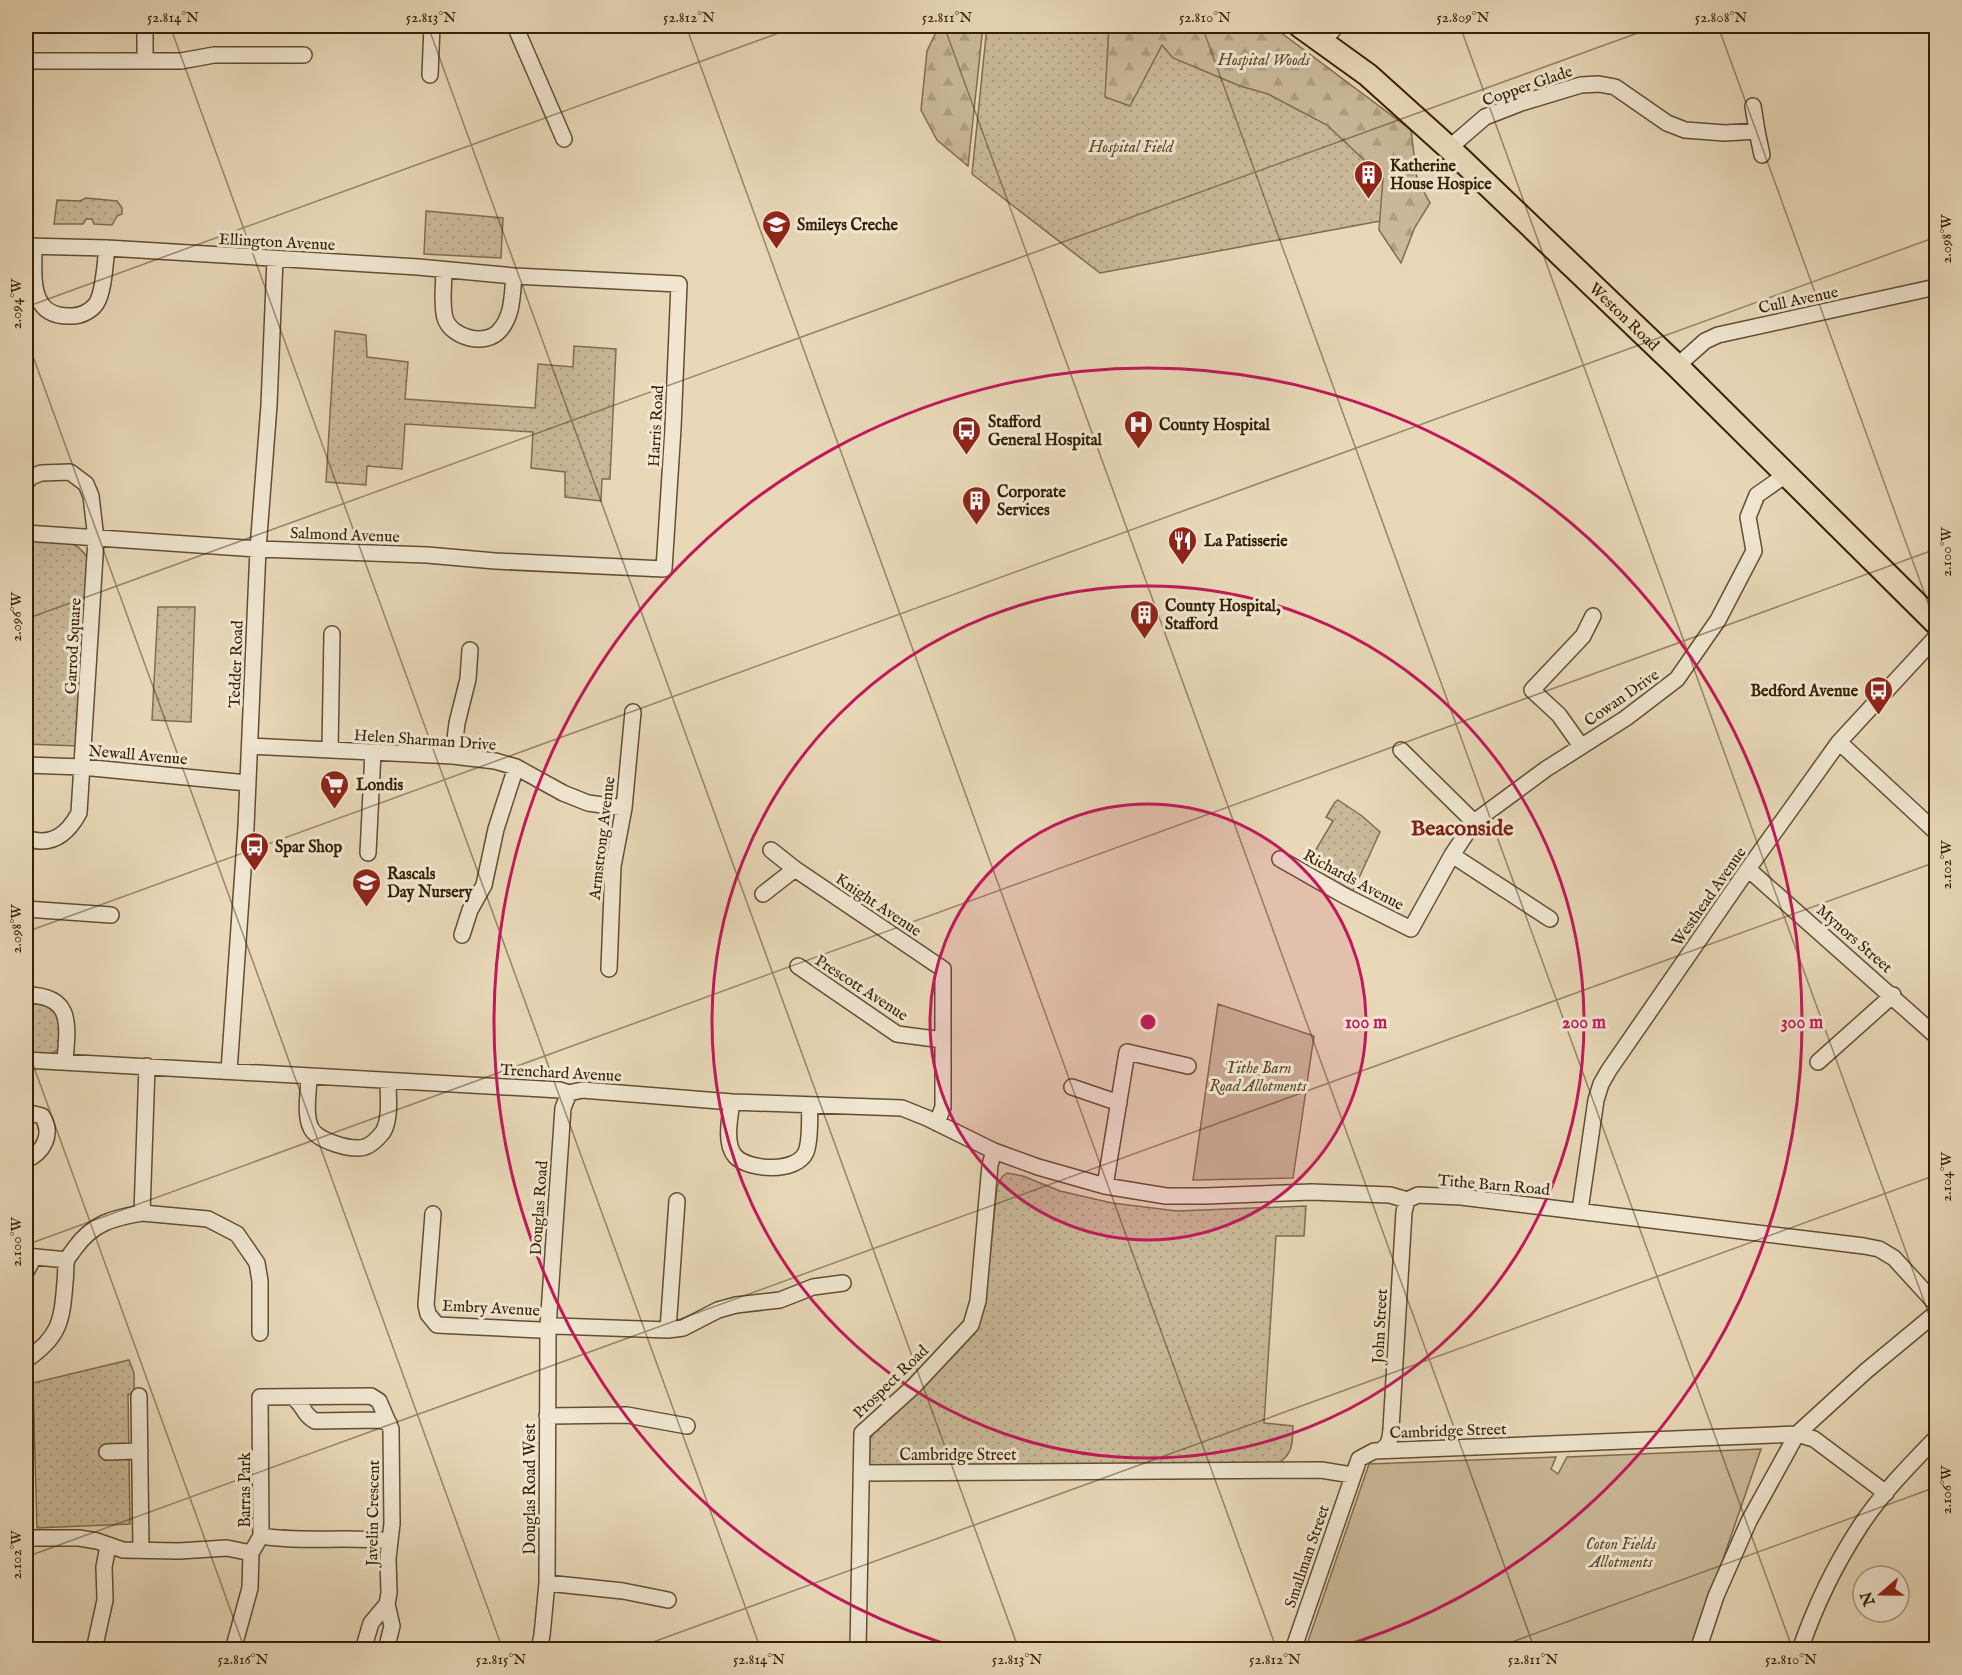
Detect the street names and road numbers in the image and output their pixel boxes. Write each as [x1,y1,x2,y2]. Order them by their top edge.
street label: Copper Glade [1480,62,1575,112]
street label: Ellington Avenue [218,230,335,256]
street label: Weston Road [1584,279,1663,356]
street label: Cull Avenue [1757,283,1840,319]
street label: Harris Road [645,384,669,468]
street label: Salmond Avenue [290,524,400,548]
street label: Garrod Square [61,597,87,695]
street label: Tedder Road [225,620,249,708]
street label: Cowan Drive [1581,666,1663,732]
street label: Helen Sharman Drive [353,726,497,756]
street label: Newall Avenue [87,742,188,770]
street label: Armstrong Avenue [585,775,620,902]
street label: Westhead Avenue [1668,844,1751,951]
street label: Richards Avenue [1299,846,1407,916]
street label: Knight Avenue [831,870,925,942]
street label: Mynors Street [1812,901,1896,978]
street label: Prescott Avenue [811,951,911,1026]
street label: Trenchard Avenue [500,1061,622,1087]
street label: Douglas Road [527,1160,553,1256]
street label: Tithe Barn Road [1437,1171,1551,1201]
street label: John Street [1369,1288,1393,1366]
street label: Embry Avenue [441,1296,540,1322]
street label: Prospect Road [849,1341,934,1423]
street label: Cambridge Street [1389,1420,1507,1444]
street label: Douglas Road West [521,1423,541,1555]
street label: Cambridge Street [899,1446,1017,1466]
street label: Barras Park [236,1452,256,1528]
street label: Javelin Crescent [363,1459,385,1568]
street label: Smallman Street [1281,1502,1335,1611]

